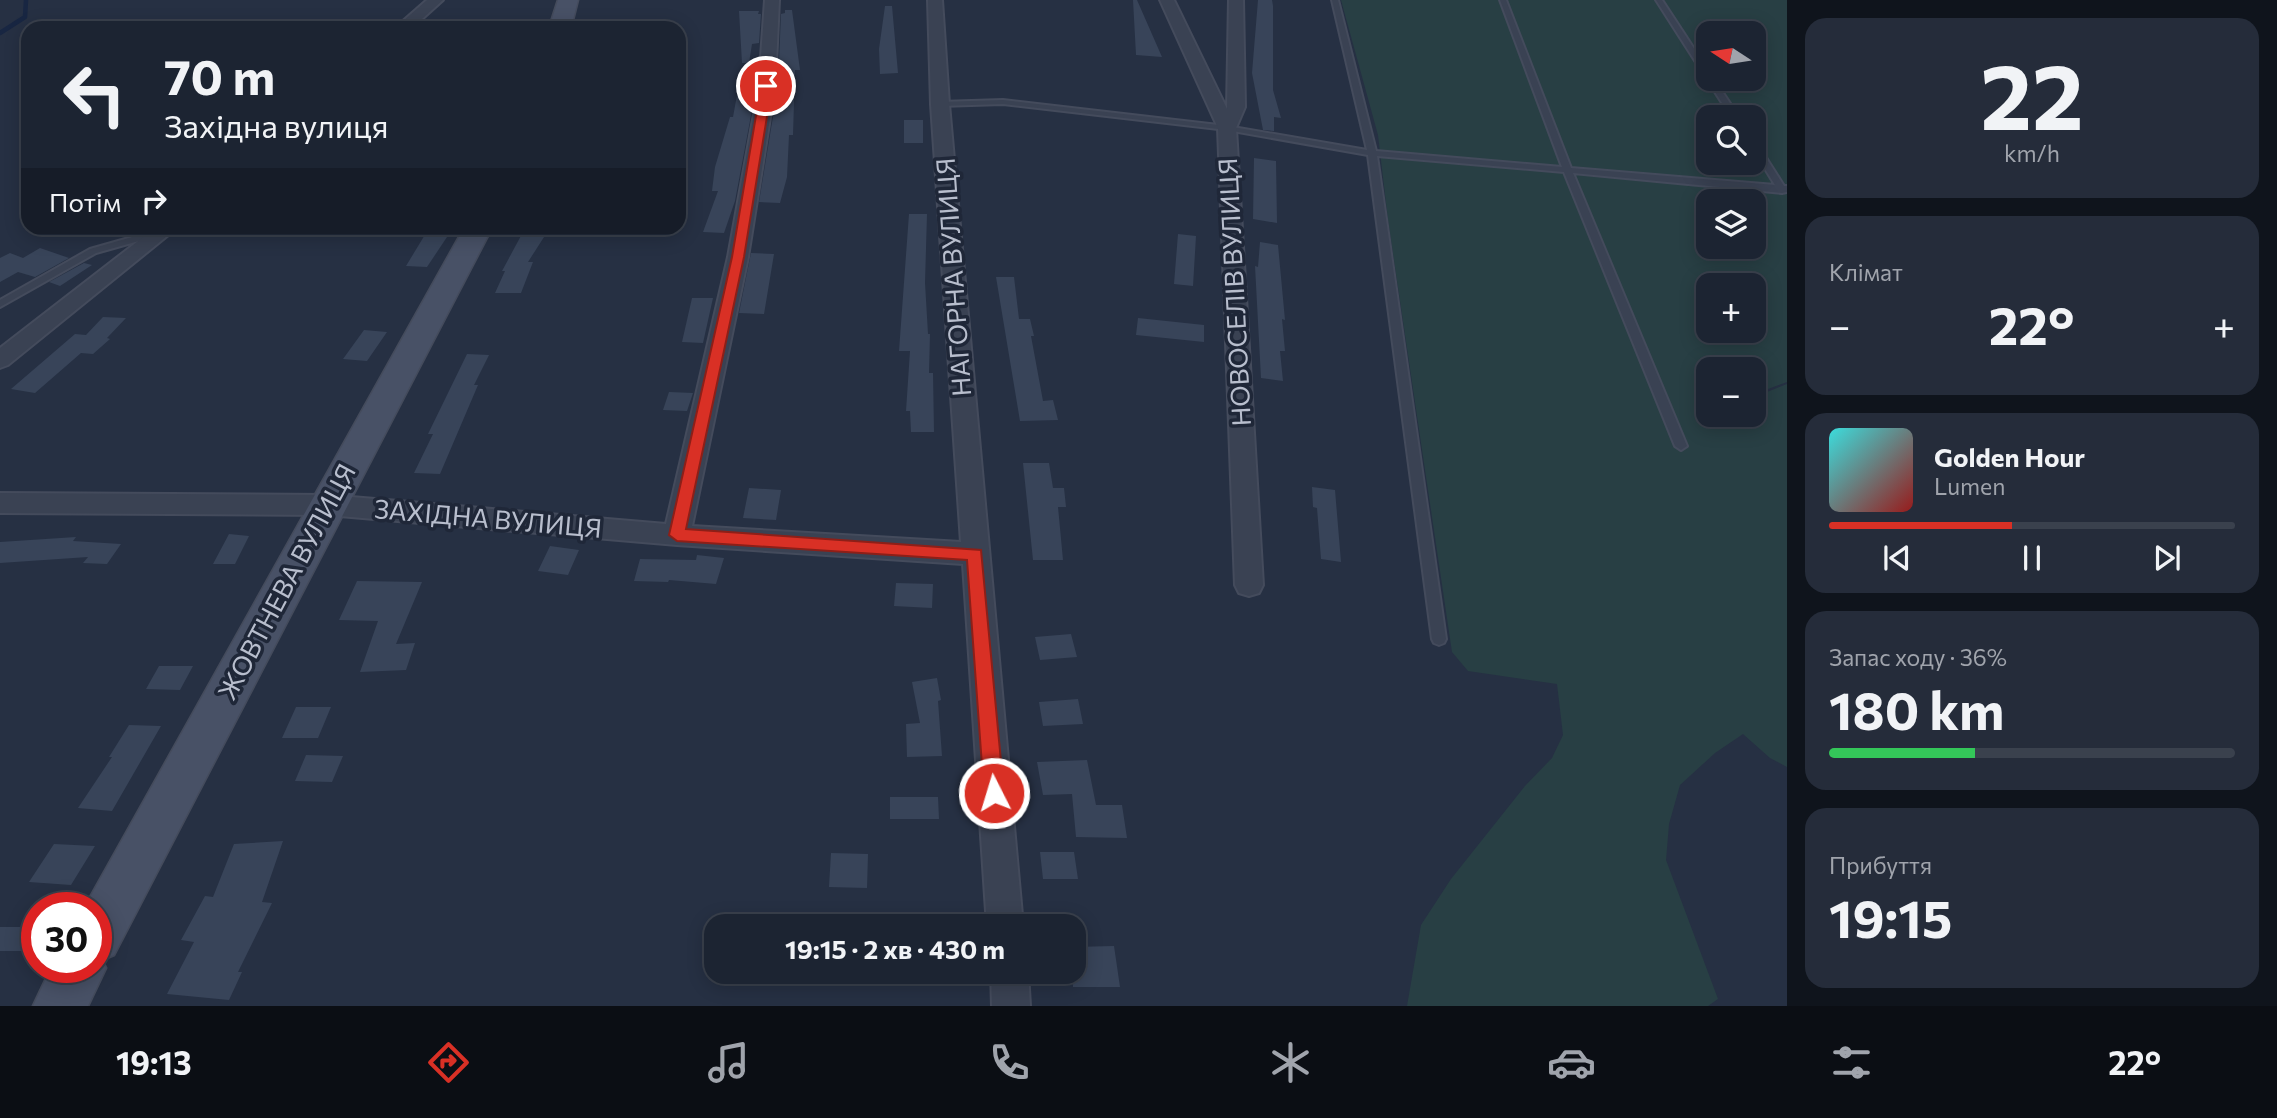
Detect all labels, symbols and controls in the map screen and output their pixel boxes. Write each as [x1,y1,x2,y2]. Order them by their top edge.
north arrow [1696,21,1766,91]
map controls [1696,21,1766,427]
text: 22 [1980,37,2084,149]
text: 70 m [164,45,275,105]
icon: left [49,49,140,140]
pin [736,56,796,116]
icon: arrive [747,67,785,105]
text: Західна вулиця [164,105,389,145]
button: search [1696,105,1766,175]
text: km/h [2004,139,2060,167]
street label: НАГОРНА ВУЛИЦЯ [929,157,976,398]
street label: НОВОСЕЛІВ ВУЛИЦЯ [1211,157,1256,427]
icon: right [135,182,173,220]
text: Потім [49,186,121,217]
button: layers [1696,189,1766,259]
text: Клімат [1829,258,1903,286]
button: + [1696,273,1766,343]
text: 22° [1989,292,2074,356]
text: − [1829,301,1851,348]
text: + [2213,301,2235,348]
button: − [1696,357,1766,427]
text: Golden Hour [1934,441,2085,472]
street label: ЖОВТНЕВА ВУЛИЦЯ [210,458,361,705]
text: Lumen [1934,472,2005,500]
street label: ЗАХІДНА ВУЛИЦЯ [373,492,603,543]
icon: previous [1878,539,1916,577]
icon: pause [2013,539,2051,577]
icon: next [2148,539,2186,577]
text: Запас ходу · 36% [1829,643,2007,671]
text: 180 km [1829,677,2004,741]
position arrow [957,756,1031,830]
text: Прибуття [1829,851,1932,879]
text: 19:15 [1829,885,1952,949]
speed limit sign: 30 [21,892,112,983]
text: 19:15 · 2 хв · 430 m [785,933,1005,964]
icon: directions [424,1038,473,1087]
icon: music [704,1038,753,1087]
icon: phone [985,1038,1034,1087]
icon: climate [1266,1038,1315,1087]
icon: car [1547,1038,1596,1087]
icon: filters [1827,1038,1876,1087]
text: 19:13 [116,1042,192,1082]
text: 22° [2108,1042,2161,1082]

